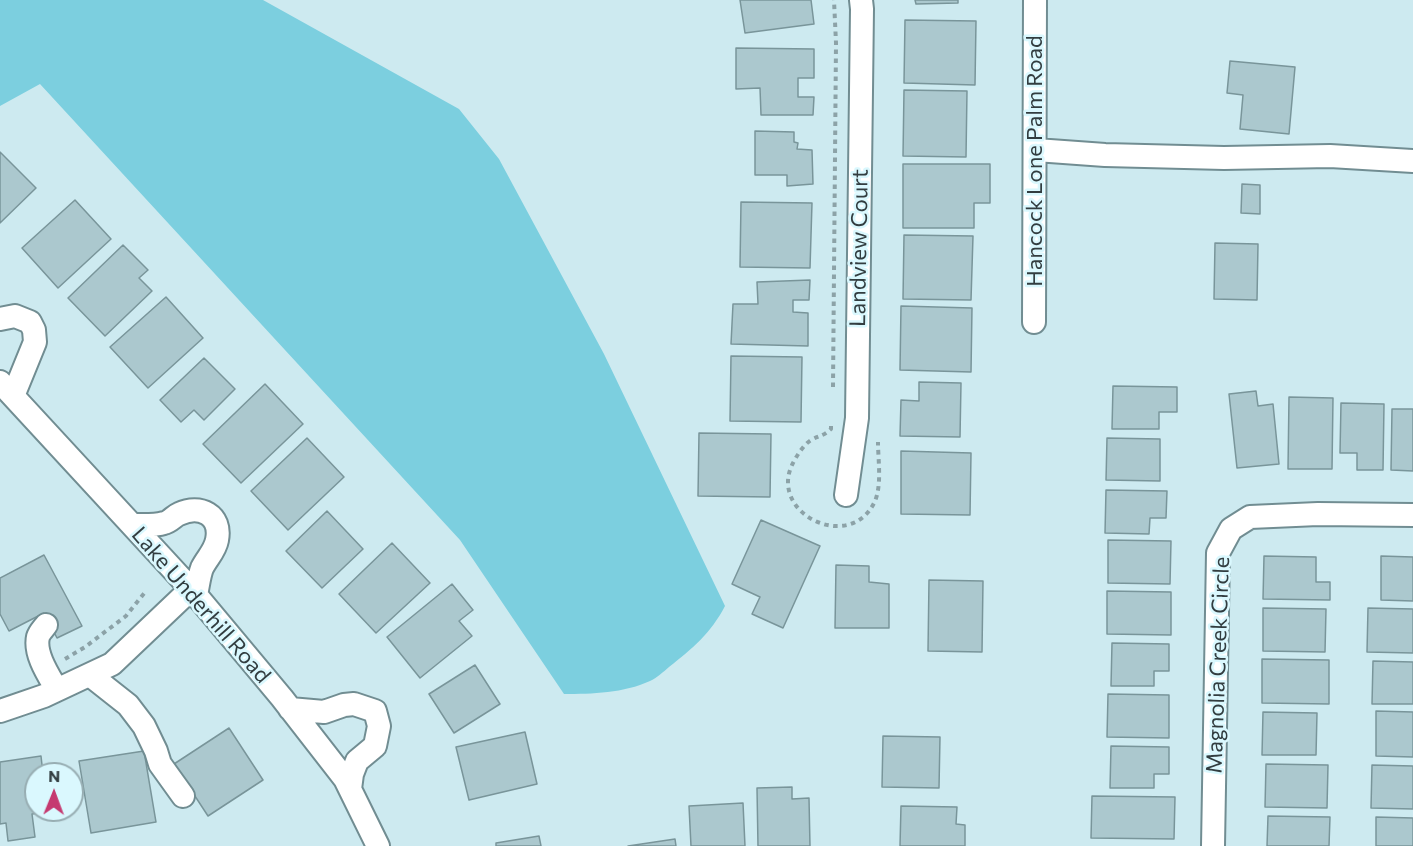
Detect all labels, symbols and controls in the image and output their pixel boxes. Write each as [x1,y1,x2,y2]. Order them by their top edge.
street label: Hancock Lone Palm Road [1022,35,1048,287]
street label: Landview Court [844,169,874,327]
street label: Lake Underhill Road [126,522,276,688]
street label: Magnolia Creek Circle [1201,556,1235,774]
north arrow [24,762,84,822]
text: N [48,766,60,785]

